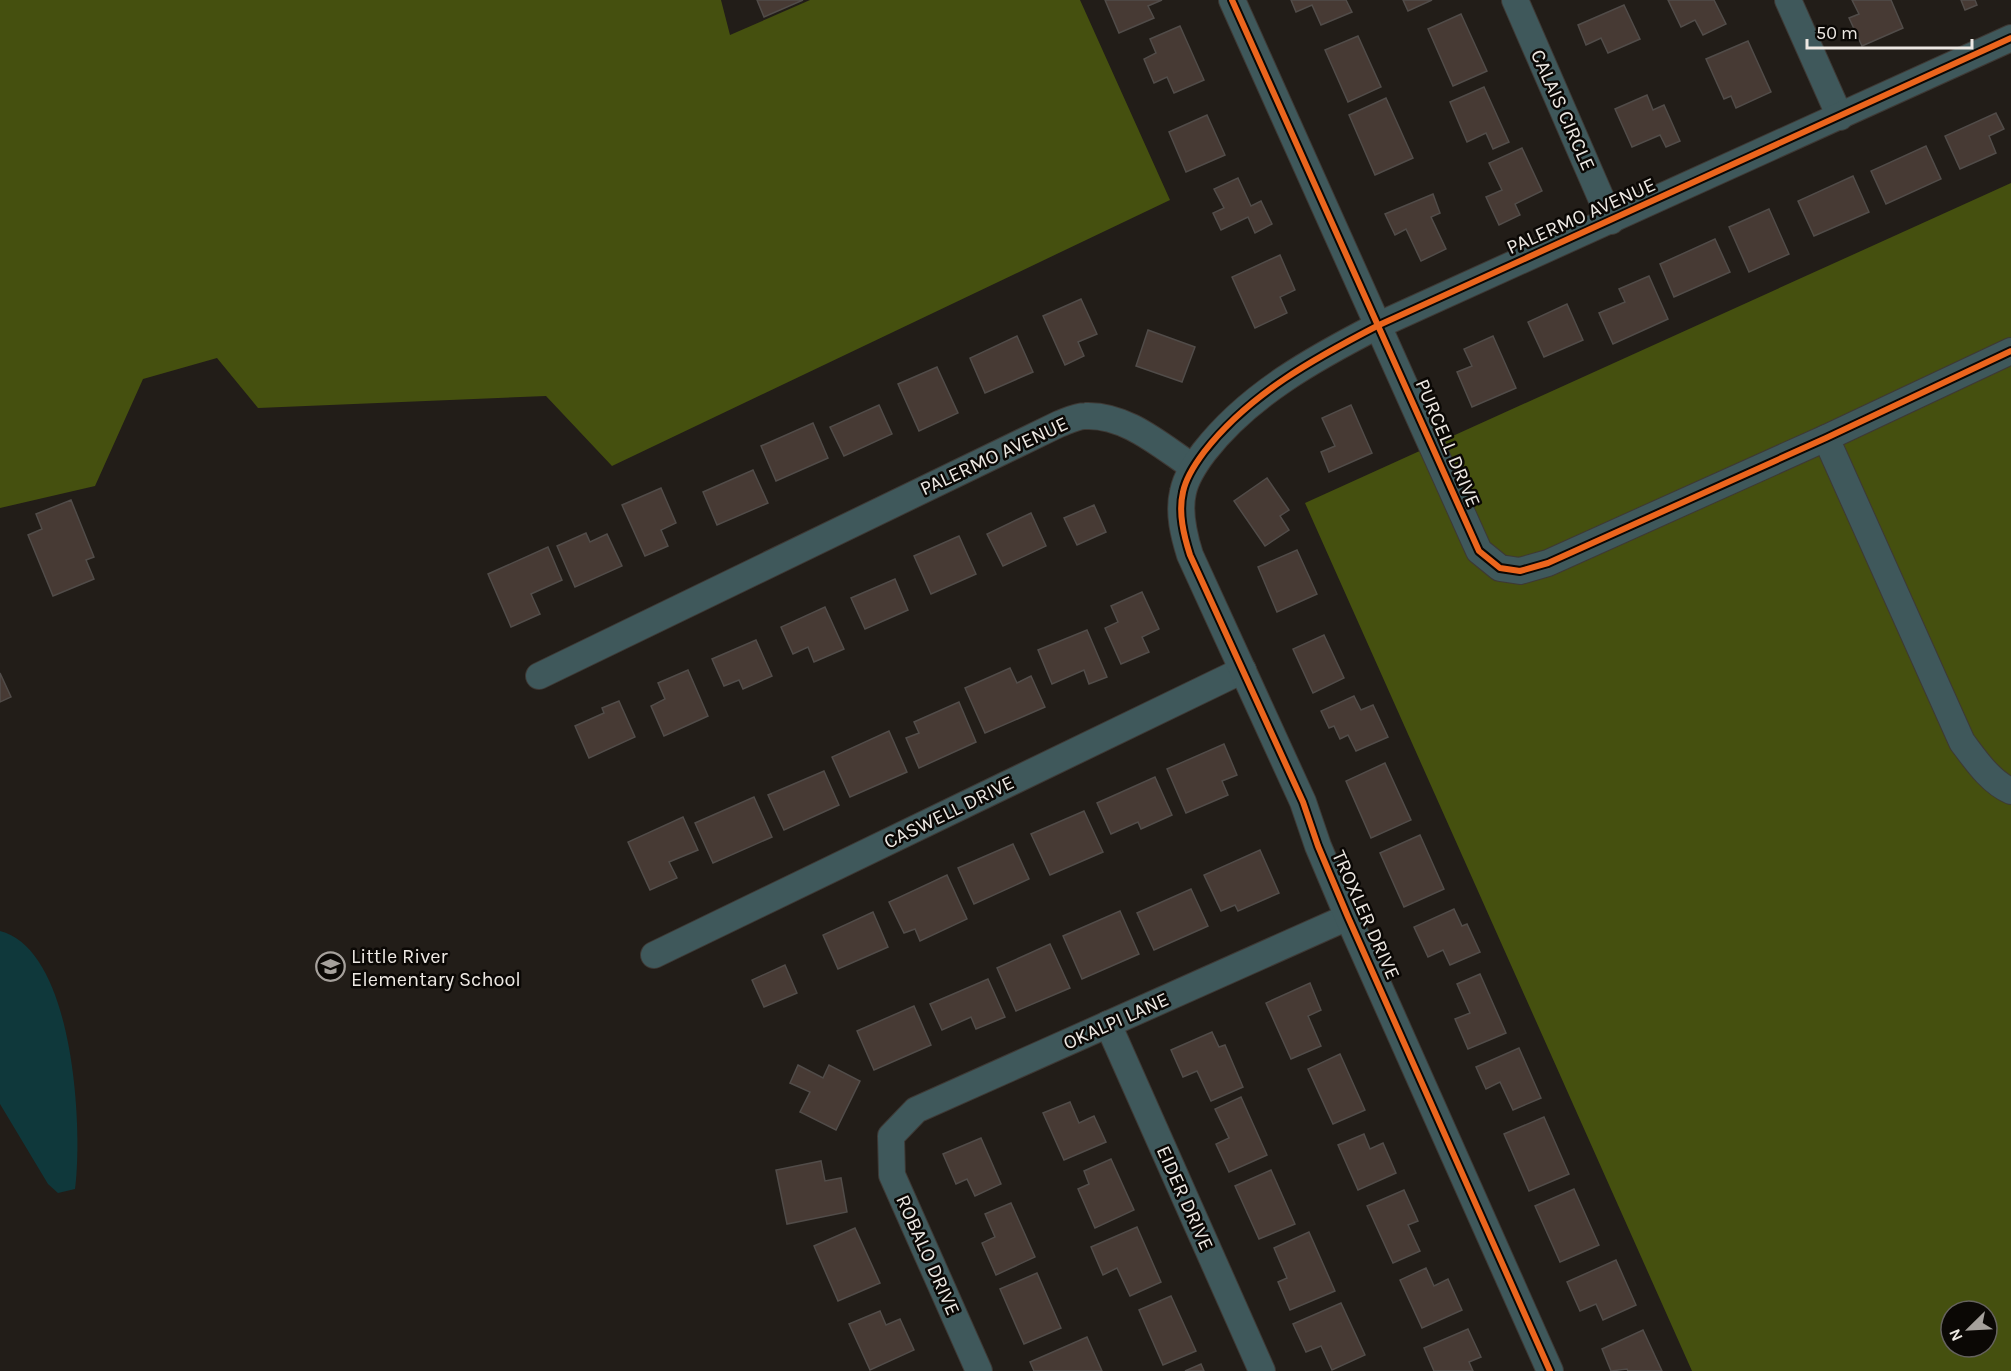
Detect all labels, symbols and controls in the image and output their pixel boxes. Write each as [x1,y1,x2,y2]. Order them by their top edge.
scale bar [1807,12,1972,50]
text: 50 m [1816,22,1858,44]
street label: CALAIS CIRCLE [1526,46,1600,174]
street label: PALERMO AVENUE [1503,173,1659,259]
street label: PURCELL DRIVE [1411,376,1485,510]
street label: PALERMO AVENUE [916,412,1072,500]
street label: CASWELL DRIVE [880,771,1018,853]
street label: TROXLER DRIVE [1327,847,1405,983]
place label: Little River Elementary School [351,945,521,991]
school or university icon: Little River Elementary School [314,951,346,983]
street label: OKALPI LANE [1060,987,1172,1055]
street label: EIDER DRIVE [1152,1142,1218,1254]
street label: ROBALO DRIVE [891,1191,965,1319]
north arrow [1939,1299,1999,1359]
text: N [1945,1326,1967,1344]

